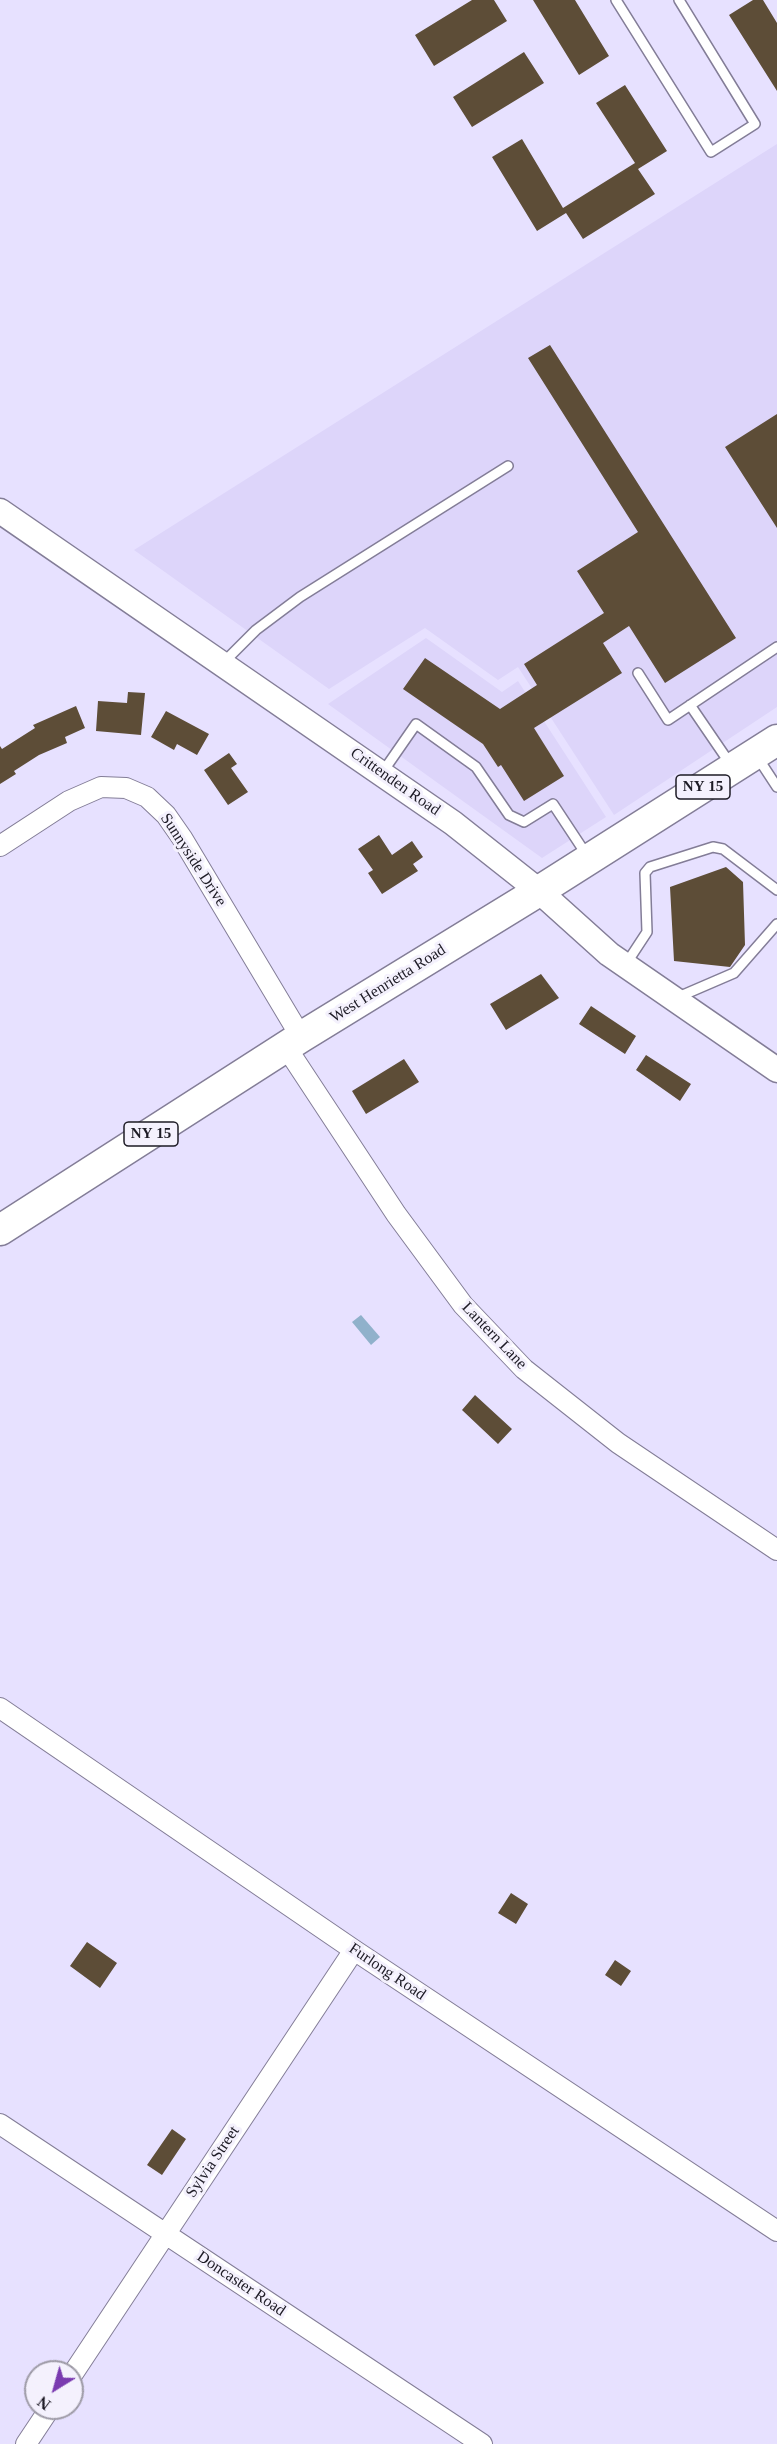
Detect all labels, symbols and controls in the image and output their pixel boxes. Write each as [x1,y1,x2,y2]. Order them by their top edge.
street label: Crittenden Road [346,744,444,820]
road number: NY 15 [676,775,730,799]
street label: Sunnyside Drive [156,810,230,910]
street label: West Henrietta Road [327,941,449,1027]
road number: NY 15 [124,1122,178,1146]
street label: Lantern Lane [457,1298,531,1374]
street label: Furlong Road [345,1939,429,2005]
street label: Sylvia Street [182,2123,244,2201]
street label: Doncaster Road [193,2247,289,2321]
north arrow [24,2360,84,2420]
text: N [34,2393,54,2413]

